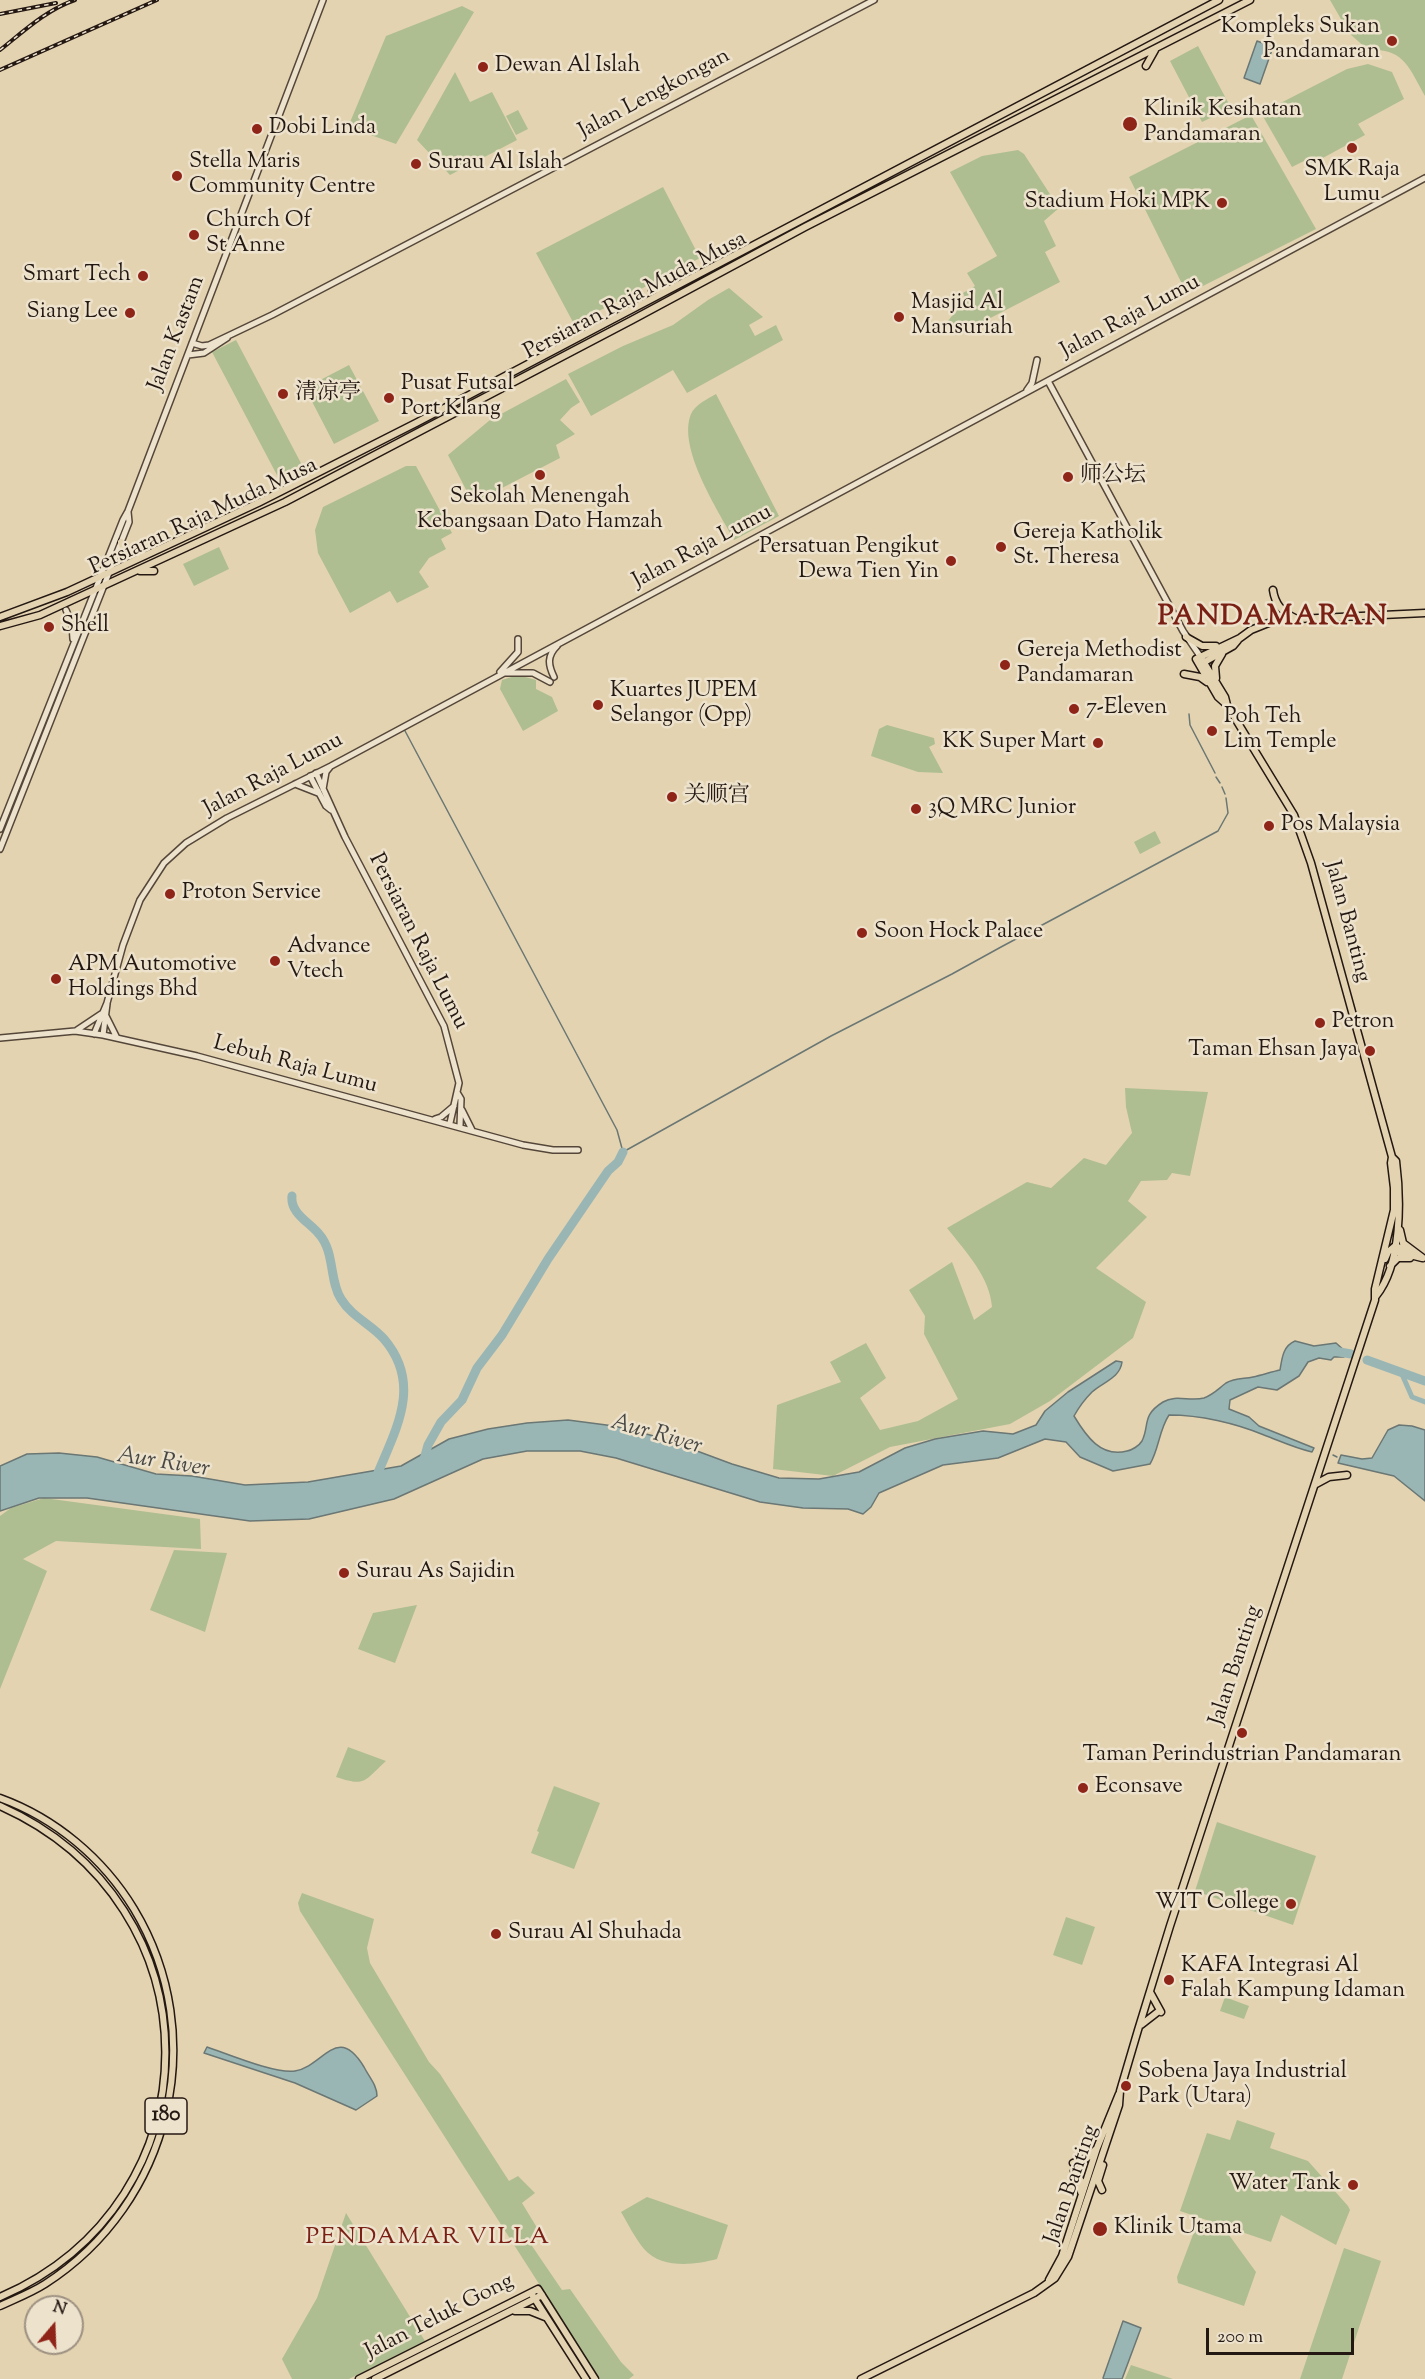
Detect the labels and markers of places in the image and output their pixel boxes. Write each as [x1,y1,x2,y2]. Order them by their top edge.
place label: Kompleks Sukan Pandamaran [1221,15,1380,66]
marker: Kompleks Sukan Pandamaran [1385,34,1399,48]
place label: Dewan Al Islah [495,54,640,80]
marker: Dewan Al Islah [476,60,490,74]
place label: Klinik Kesihatan Pandamaran [1144,98,1302,150]
marker: Klinik Kesihatan Pandamaran [1121,115,1139,133]
place label: Dobi Linda [269,116,376,142]
marker: Dobi Linda [250,122,264,136]
marker: SMK Raja Lumu [1345,141,1359,155]
place label: Stella Maris Community Centre [189,150,375,202]
place label: Surau Al Islah [428,151,563,177]
marker: Surau Al Islah [409,157,423,171]
place label: SMK Raja Lumu [1304,158,1400,210]
marker: Stella Maris Community Centre [170,169,184,183]
place label: Stadium Hoki MPK [1025,190,1210,216]
marker: Stadium Hoki MPK [1215,196,1229,210]
place label: Church Of St Anne [206,209,311,260]
marker: Church Of St Anne [187,228,201,242]
place label: Smart Tech [23,263,131,289]
marker: Smart Tech [136,269,150,283]
place label: Masjid Al Mansuriah [911,291,1013,342]
place label: Siang Lee [27,300,118,326]
marker: Siang Lee [123,306,137,320]
marker: Masjid Al Mansuriah [892,310,906,324]
place label: Pusat Futsal Port Klang [401,372,514,424]
place label: 清凉亭 [295,381,361,407]
marker: 清凉亭 [276,387,290,401]
marker: Pusat Futsal Port Klang [382,391,396,405]
place label: 师公坛 [1080,464,1146,490]
marker: Sekolah Menengah Kebangsaan Dato Hamzah [533,468,547,482]
marker: 师公坛 [1061,470,1075,484]
place label: Sekolah Menengah Kebangsaan Dato Hamzah [417,485,663,536]
place label: Gereja Katholik St. Theresa [1013,521,1163,572]
place label: Persatuan Pengikut Dewa Tien Yin [759,535,939,586]
marker: Gereja Katholik St. Theresa [994,540,1008,554]
marker: Persatuan Pengikut Dewa Tien Yin [944,554,958,568]
place label: Shell [61,614,109,640]
marker: Shell [42,620,56,634]
place label: Gereja Methodist Pandamaran [1017,639,1182,690]
marker: Gereja Methodist Pandamaran [998,658,1012,672]
place label: Kuartes JUPEM Selangor (Opp) [610,679,757,730]
place label: 7-Eleven [1086,696,1167,722]
marker: Kuartes JUPEM Selangor (Opp) [591,698,605,712]
marker: 7-Eleven [1067,702,1081,716]
place label: Poh Teh Lim Temple [1224,705,1336,756]
marker: Poh Teh Lim Temple [1205,724,1219,738]
place label: KK Super Mart [942,730,1086,756]
marker: KK Super Mart [1091,736,1105,750]
place label: 关顺宫 [684,784,750,810]
marker: 关顺宫 [665,790,679,804]
place label: 3Q MRC Junior [928,796,1076,822]
marker: 3Q MRC Junior [909,802,923,816]
place label: Pos Malaysia [1281,813,1400,839]
marker: Pos Malaysia [1262,819,1276,833]
place label: Proton Service [182,881,321,907]
marker: Proton Service [163,887,177,901]
place label: Soon Hock Palace [874,920,1043,946]
marker: Soon Hock Palace [855,926,869,940]
place label: Advance Vtech [287,935,371,986]
place label: APM Automotive Holdings Bhd [68,953,237,1004]
marker: Advance Vtech [268,954,282,968]
marker: APM Automotive Holdings Bhd [49,972,63,986]
place label: Petron [1332,1010,1394,1036]
marker: Petron [1313,1016,1327,1030]
place label: Taman Ehsan Jaya [1188,1038,1358,1064]
marker: Taman Ehsan Jaya [1363,1044,1377,1058]
place label: Surau As Sajidin [356,1560,515,1586]
marker: Surau As Sajidin [337,1566,351,1580]
marker: Taman Perindustrian Pandamaran [1235,1726,1249,1740]
place label: Taman Perindustrian Pandamaran [1082,1743,1402,1769]
place label: Econsave [1095,1775,1183,1801]
marker: Econsave [1076,1781,1090,1795]
place label: WIT College [1155,1891,1279,1917]
marker: WIT College [1284,1897,1298,1911]
place label: Surau Al Shuhada [508,1921,682,1947]
marker: Surau Al Shuhada [489,1927,503,1941]
place label: KAFA Integrasi Al Falah Kampung Idaman [1181,1954,1405,2006]
marker: KAFA Integrasi Al Falah Kampung Idaman [1162,1973,1176,1987]
place label: Sobena Jaya Industrial Park (Utara) [1138,2060,1347,2112]
marker: Sobena Jaya Industrial Park (Utara) [1119,2079,1133,2093]
place label: Water Tank [1229,2172,1341,2198]
marker: Water Tank [1346,2178,1360,2192]
place label: Klinik Utama [1114,2216,1242,2242]
marker: Klinik Utama [1091,2220,1109,2238]

